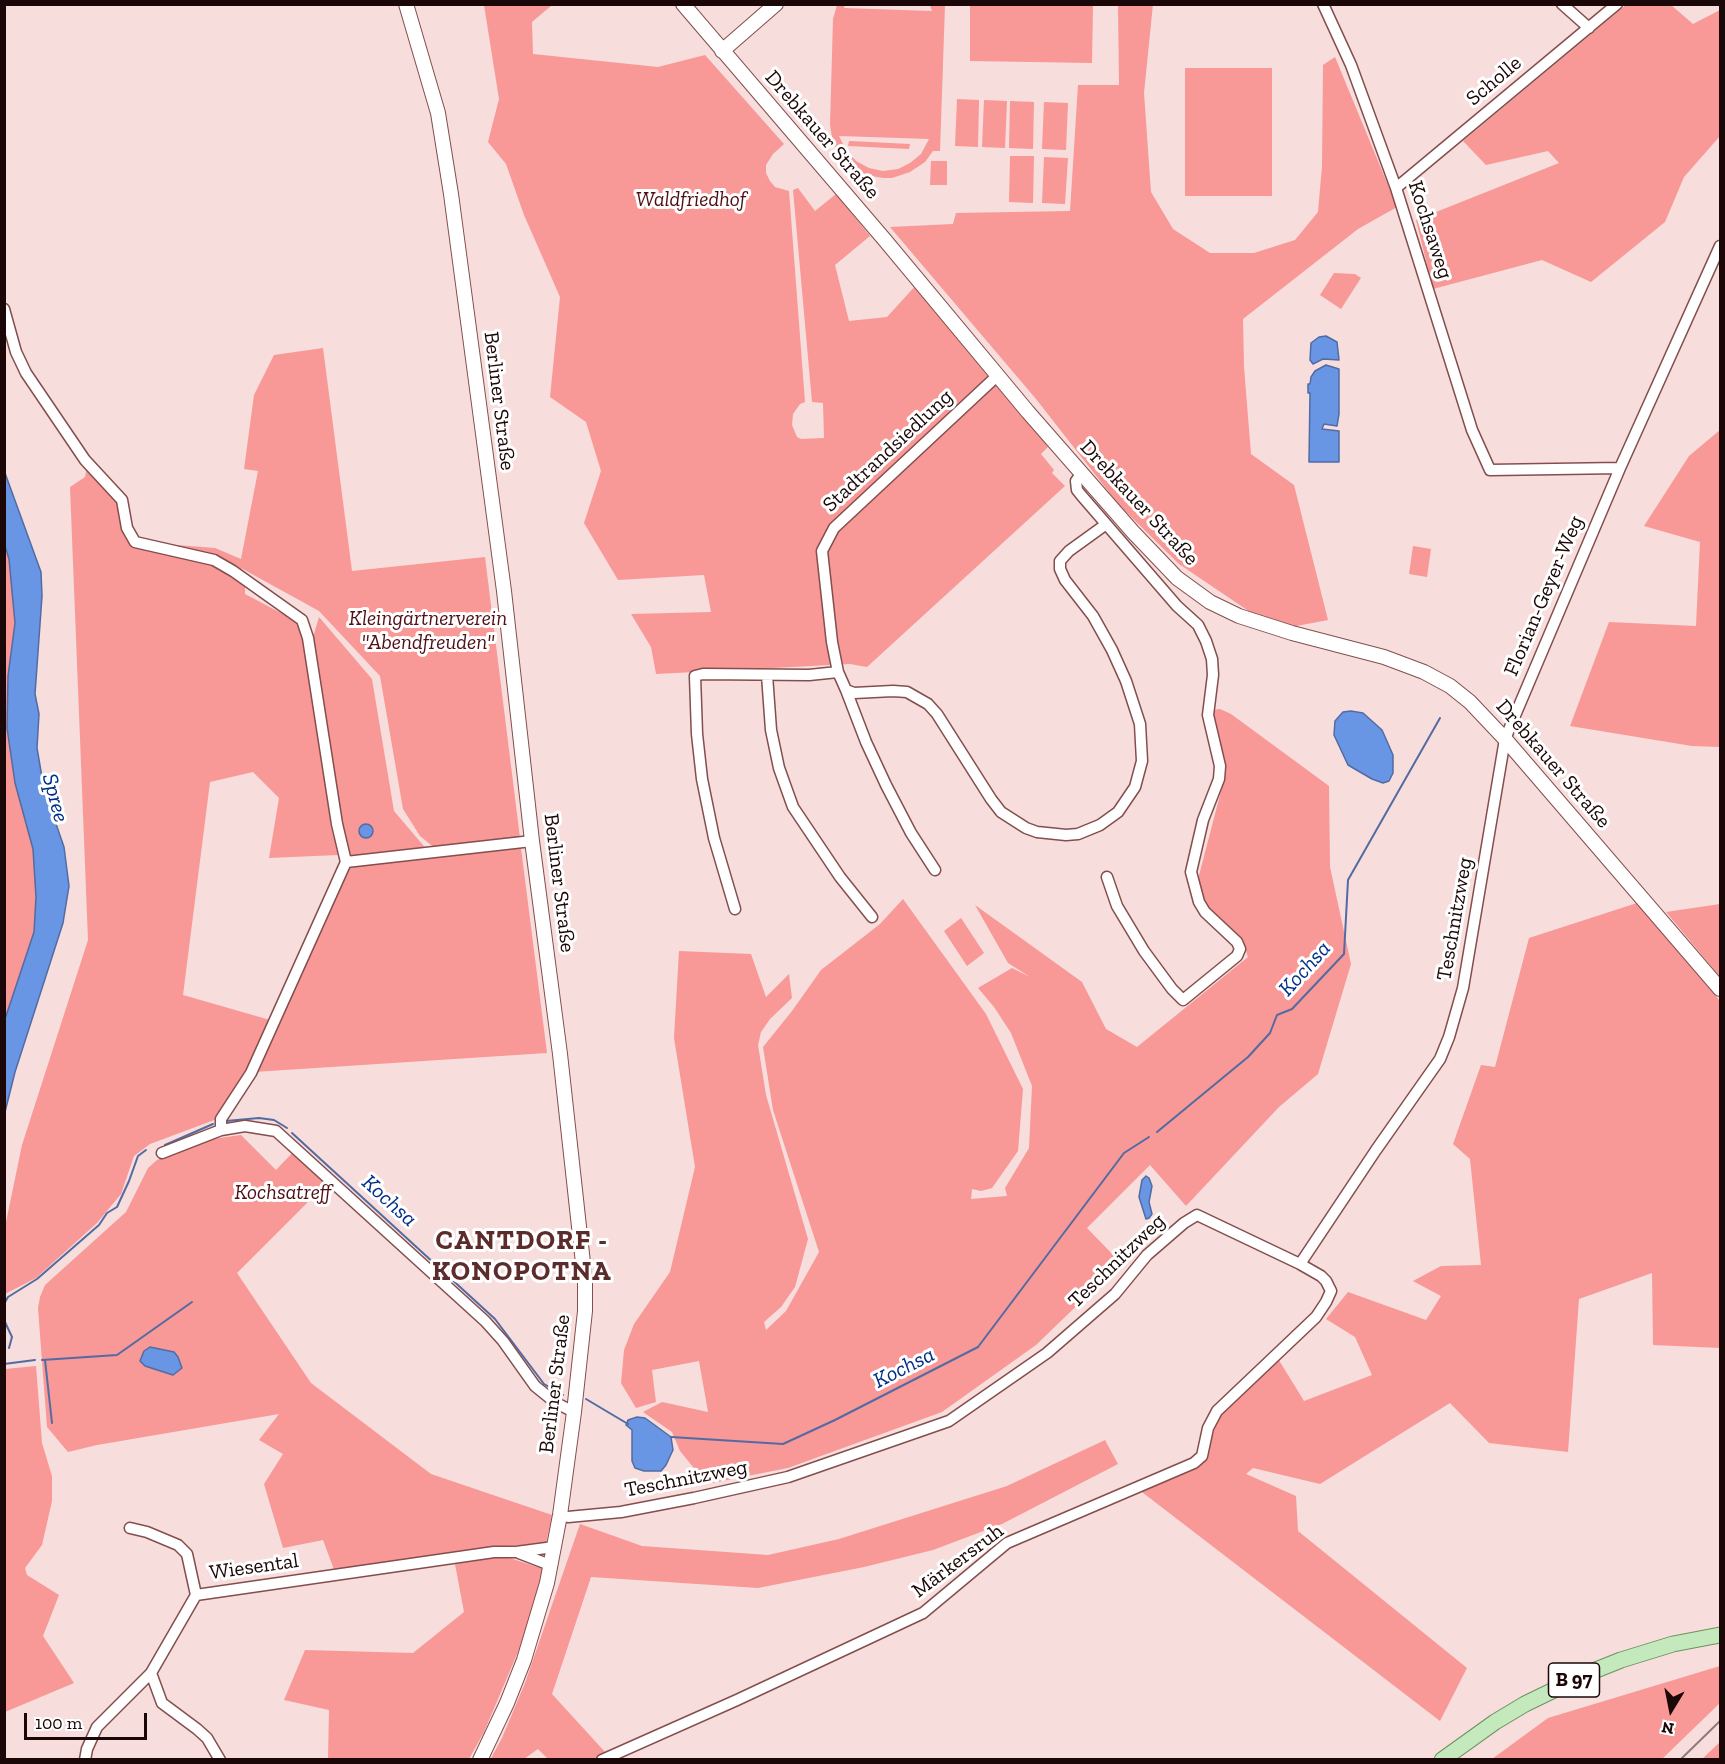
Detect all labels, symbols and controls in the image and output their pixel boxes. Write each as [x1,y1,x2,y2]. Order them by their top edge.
street label: Scholle [1461,51,1527,111]
street label: Drebkauer Straße [759,65,885,205]
street label: Kochsaweg [1402,178,1458,282]
park label: Waldfriedhof [636,187,746,213]
street label: Berliner Straße [478,330,520,472]
street label: Stadtrandsiedlung [818,384,958,518]
street label: Drebkauer Straße [1074,435,1204,571]
street label: Florian-Geyer-Weg [1499,512,1589,680]
park label: Kleingärtnerverein "Abendfreuden" [349,606,507,656]
street label: Drebkauer Straße [1490,694,1616,834]
water label: Spree [36,771,74,825]
street label: Berliner Straße [538,812,580,954]
street label: Teschnitzweg [1432,855,1478,983]
water label: Kochsa [1273,936,1337,1002]
water label: Kochsa [356,1169,422,1233]
park label: Kochsatreff [234,1180,332,1206]
street label: Teschnitzweg [1063,1209,1171,1313]
district label: CANTDORF - KONOPOTNA [432,1225,612,1288]
street label: Berliner Straße [534,1313,576,1455]
water label: Kochsa [869,1342,939,1394]
street label: Teschnitzweg [622,1455,750,1503]
street label: Märkersruh [907,1518,1009,1604]
street label: Wiesental [208,1548,300,1586]
road number: B 97 [1548,1663,1600,1697]
north arrow [1641,1680,1701,1740]
scale bar [27,1701,150,1739]
text: 100 m [35,1712,82,1734]
text: N [1660,1718,1675,1739]

